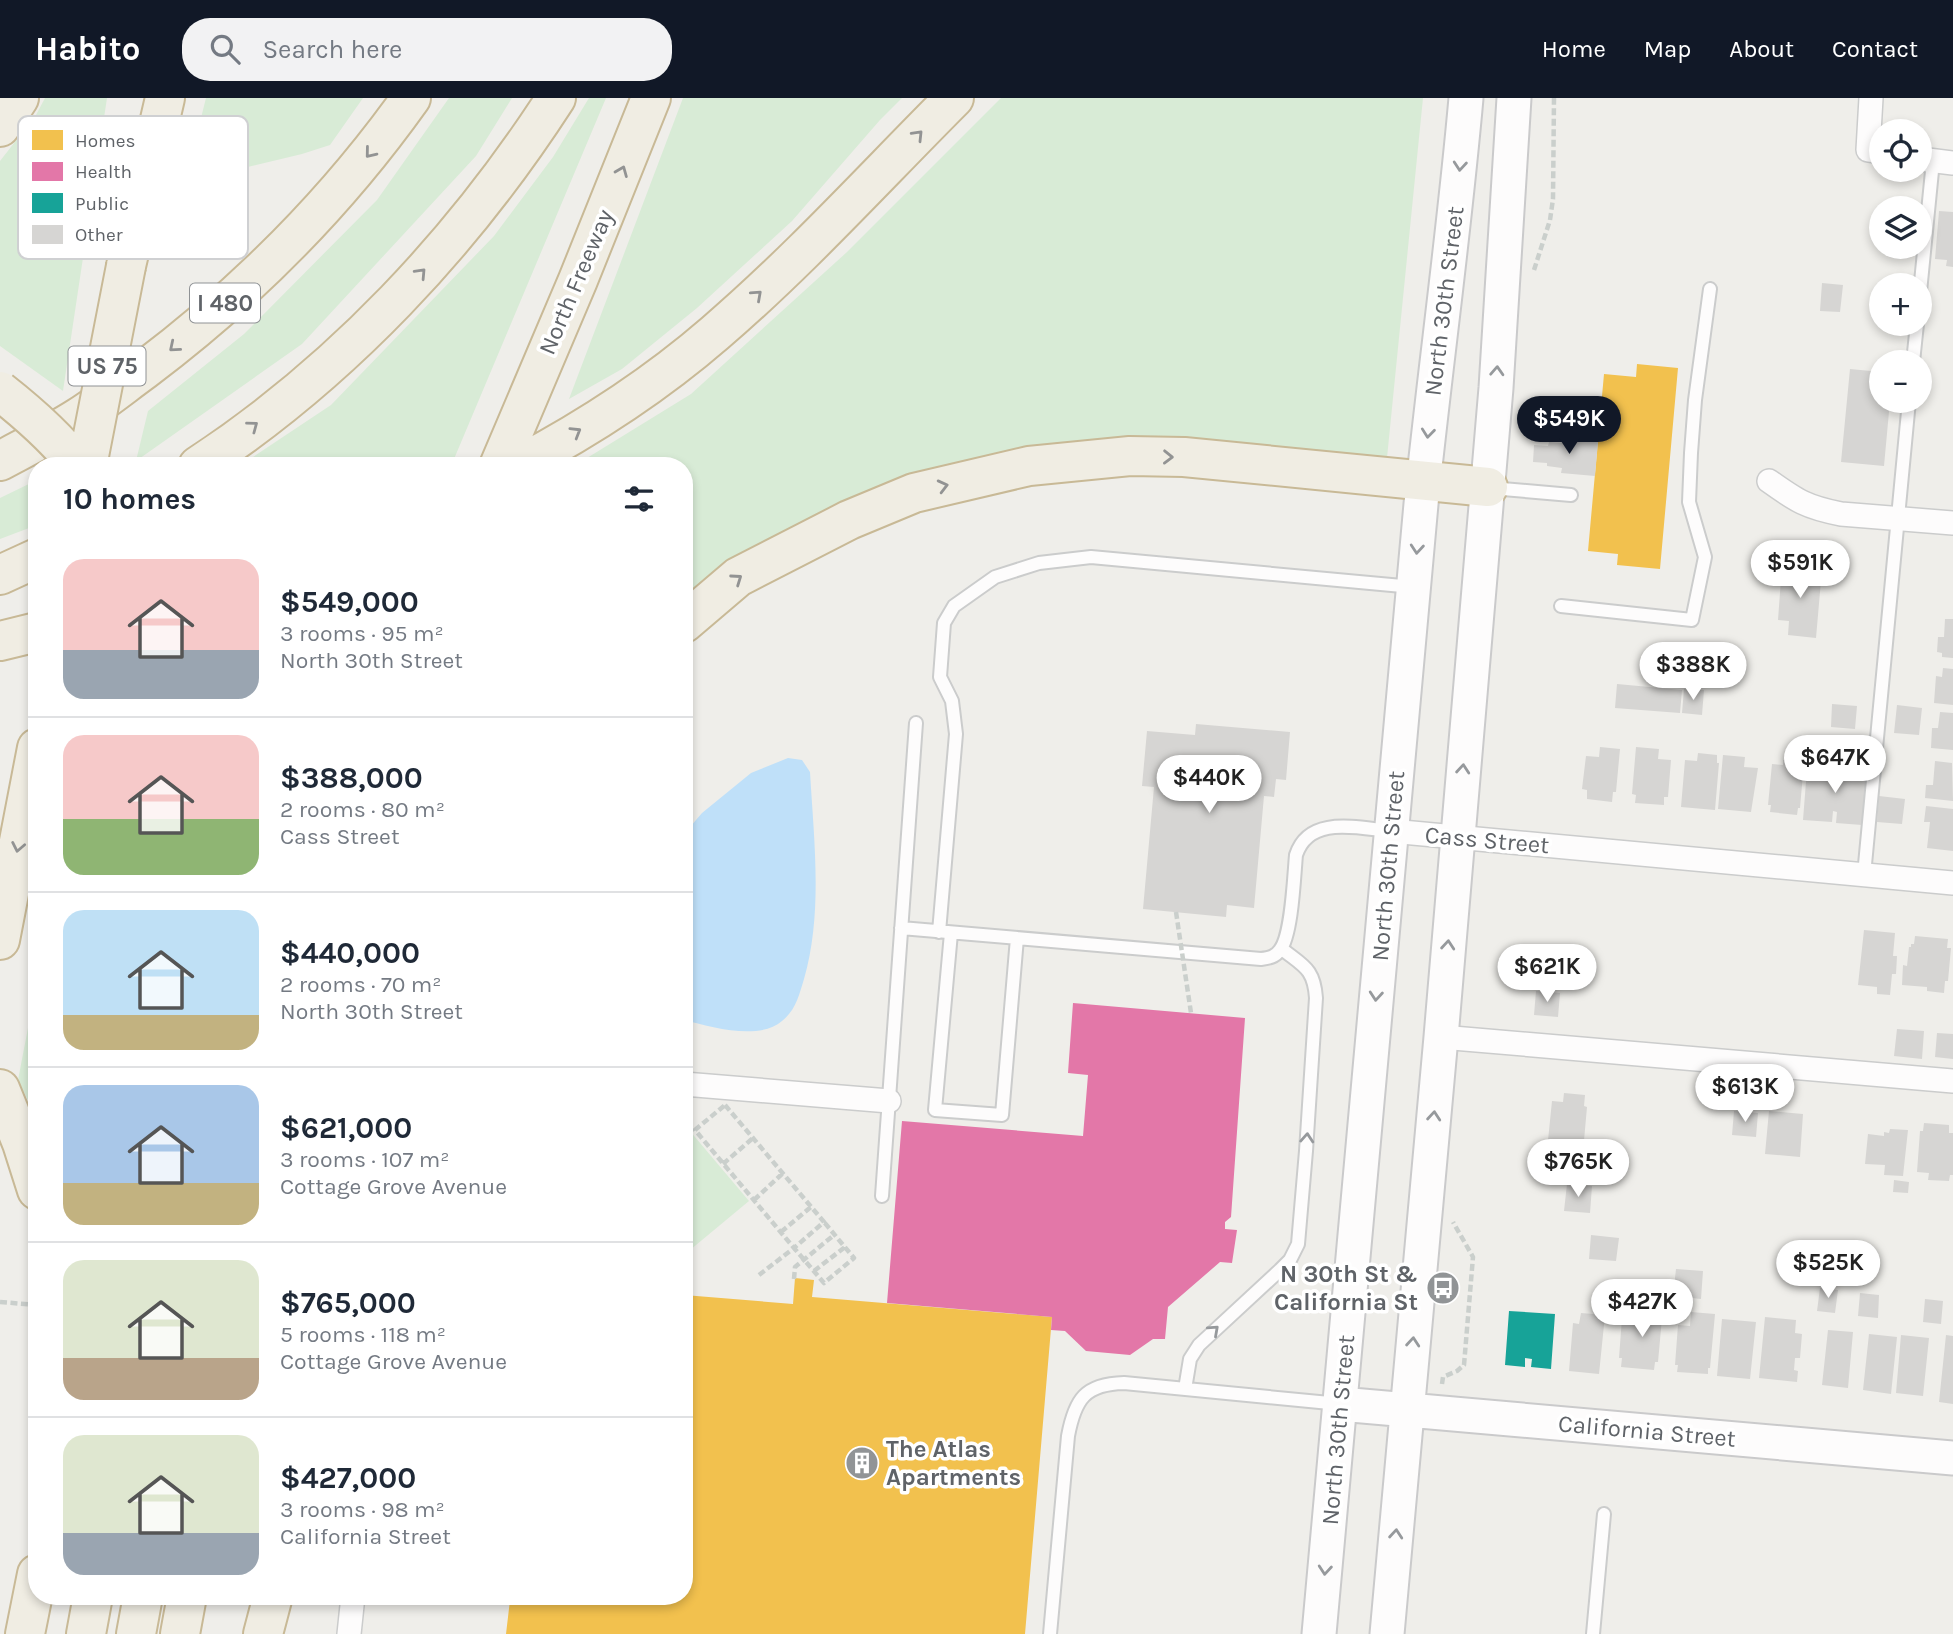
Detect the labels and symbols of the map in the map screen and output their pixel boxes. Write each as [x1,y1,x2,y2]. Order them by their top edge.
legend [18,116,248,259]
text: Homes [75,130,136,152]
one-way arrow [910,130,923,143]
one-way arrow [366,144,378,157]
text: Health [75,161,132,183]
one-way arrow [1453,161,1468,172]
one-way arrow [613,166,627,178]
text: Public [75,193,129,215]
street label: North Freeway [533,205,619,359]
street label: North 30th Street [1418,205,1470,397]
text: Other [75,224,123,246]
one-way arrow [413,268,426,281]
road number: I 480 [190,284,260,322]
one-way arrow [749,291,762,303]
one-way arrow [169,339,182,351]
road number: US 75 [68,346,146,386]
one-way arrow [1490,365,1505,376]
pin: $549K [1520,396,1618,456]
one-way arrow [246,422,258,435]
one-way arrow [569,428,582,441]
one-way arrow [1421,428,1436,439]
one-way arrow [1163,449,1174,465]
one-way arrow [937,480,949,494]
pin: $591K [1751,540,1849,600]
one-way arrow [1410,544,1425,555]
one-way arrow [729,575,742,587]
pin: $388K [1644,642,1742,702]
pin: $647K [1786,736,1884,795]
pin: $440K [1160,756,1258,815]
one-way arrow [1455,763,1470,774]
street label: North 30th Street [1366,770,1410,962]
street label: Cass Street [1424,821,1550,859]
one-way arrow [11,841,26,853]
one-way arrow [1440,939,1455,950]
pin: $621K [1498,944,1596,1004]
one-way arrow [1368,991,1383,1002]
pin: $613K [1696,1065,1794,1124]
one-way arrow [1426,1110,1441,1122]
one-way arrow [1299,1132,1314,1143]
pin: $765K [1529,1140,1627,1199]
pin: $525K [1779,1240,1877,1300]
place label: N 30th St & California St [1274,1260,1418,1316]
bus stop icon: N 30th St & California St [1424,1269,1462,1307]
pin: $427K [1593,1280,1691,1339]
one-way arrow [1206,1326,1219,1338]
street label: North 30th Street [1316,1334,1360,1526]
one-way arrow [1405,1337,1420,1348]
street label: California Street [1557,1409,1737,1453]
place label: The Atlas Apartments [886,1435,1021,1491]
building icon: The Atlas Apartments [843,1444,881,1482]
one-way arrow [1388,1529,1403,1540]
one-way arrow [1318,1564,1333,1575]

